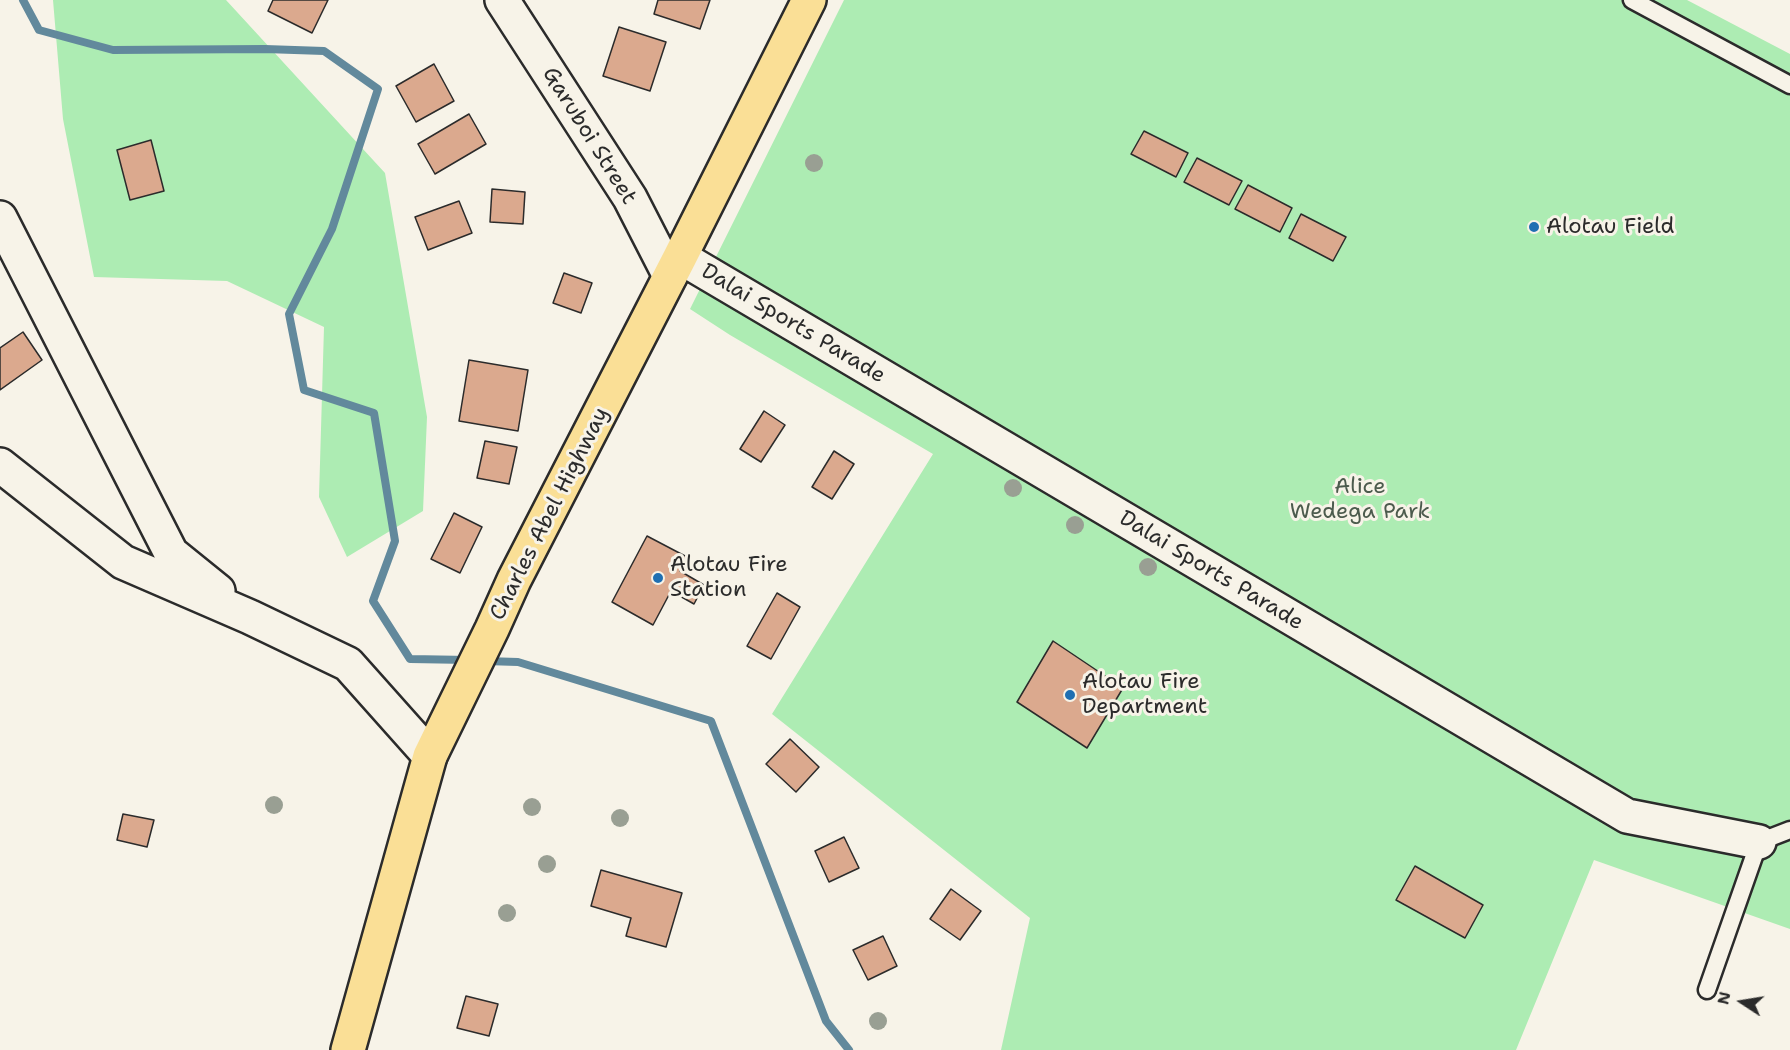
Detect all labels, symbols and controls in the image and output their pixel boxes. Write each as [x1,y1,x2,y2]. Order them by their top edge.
street label: Garuboi Street [536,63,642,209]
place label: Alotau Field [1546,214,1675,240]
marker: Alotau Field [1527,220,1541,234]
street label: Dalai Sports Parade [696,259,890,389]
street label: Charles Abel Highway [485,403,615,625]
park label: Alice Wedega Park [1290,474,1430,526]
street label: Dalai Sports Parade [1114,506,1308,636]
place label: Alotau Fire Station [670,552,788,604]
marker: Alotau Fire Station [651,571,665,585]
place label: Alotau Fire Department [1082,669,1207,720]
marker: Alotau Fire Department [1063,688,1077,702]
north arrow [1712,972,1772,1032]
text: N [1712,990,1735,1007]

